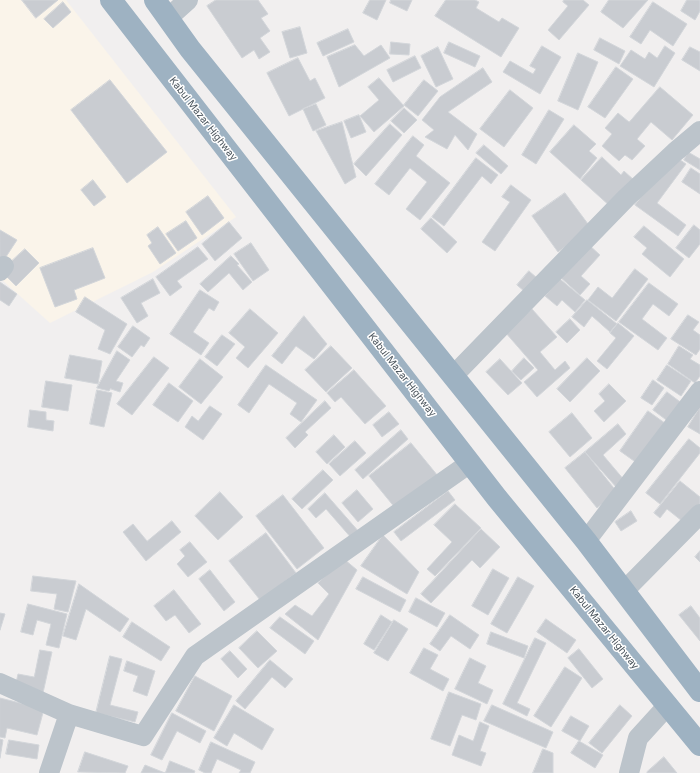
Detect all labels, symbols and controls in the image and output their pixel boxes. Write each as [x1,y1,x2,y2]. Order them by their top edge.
street label: Kabul Mazar Highway [167,75,239,163]
street label: Kabul Mazar Highway [366,331,438,419]
street label: Kabul Mazar Highway [567,584,641,672]

